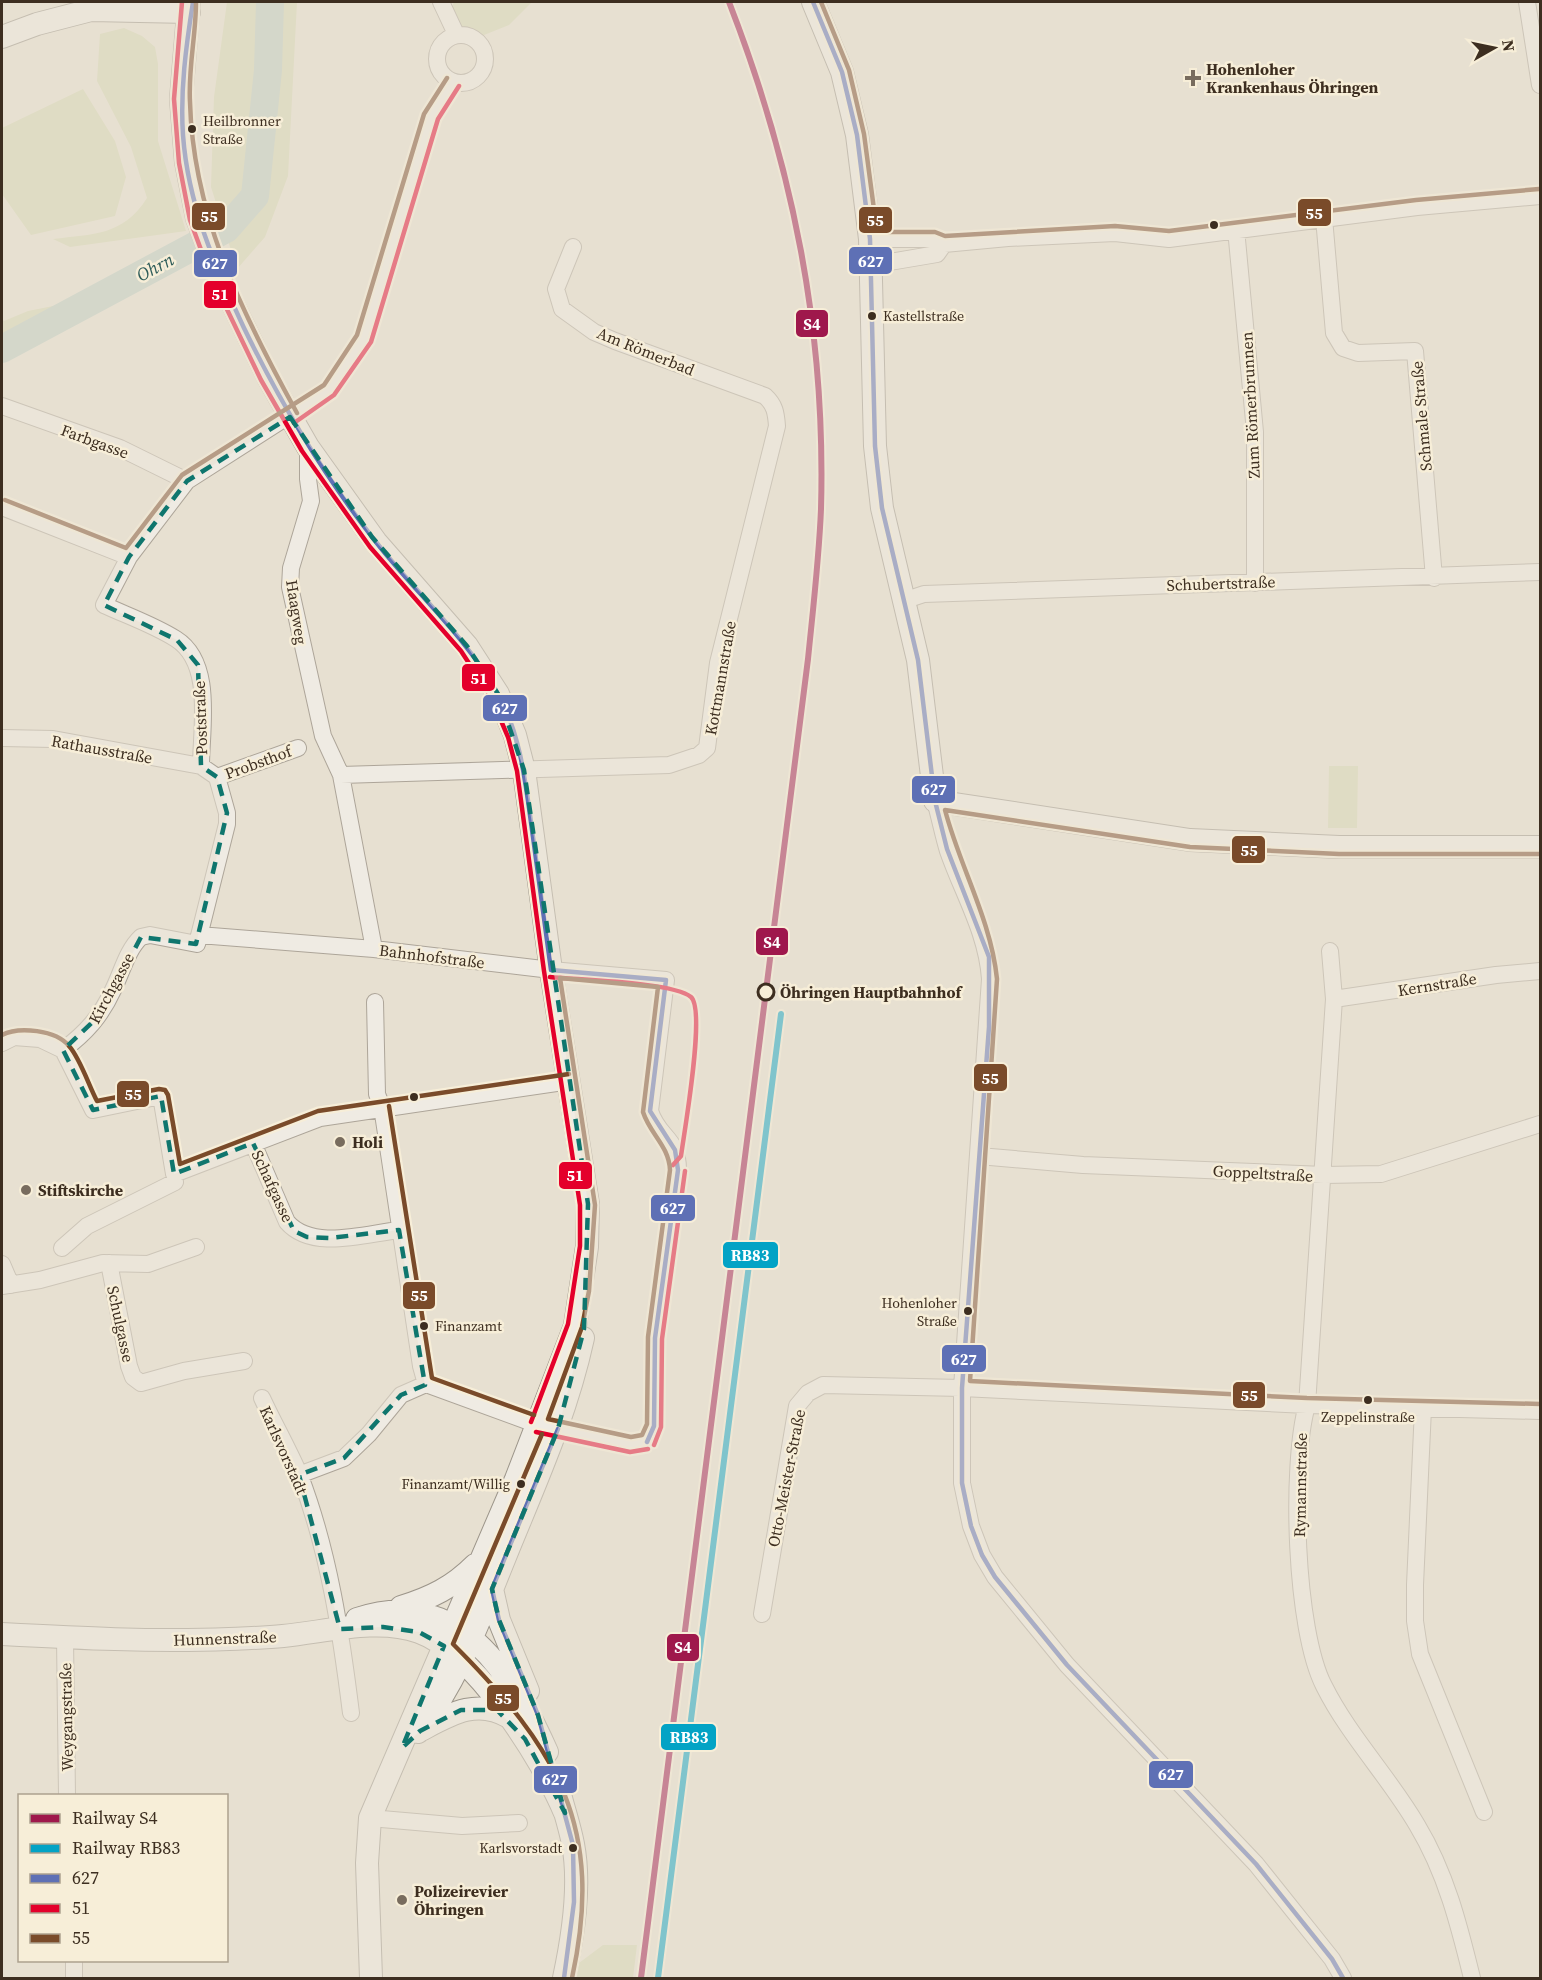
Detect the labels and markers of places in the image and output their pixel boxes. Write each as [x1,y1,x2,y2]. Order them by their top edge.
place label: Hohenloher Krankenhaus Öhringen [1206,58,1379,98]
marker: Hohenloher Krankenhaus Öhringen [1184,69,1202,87]
place label: Heilbronner Straße [203,111,281,149]
marker: Heilbronner Straße [186,123,198,135]
unlabelled marker [1208,219,1220,231]
place label: Kastellstraße [883,306,964,326]
marker: Kastellstraße [866,310,878,322]
place label: Öhringen Hauptbahnhof [780,981,963,1003]
marker: Öhringen Hauptbahnhof [757,983,775,1001]
unlabelled marker [408,1091,420,1103]
place label: Holi [352,1131,383,1153]
marker: Holi [333,1135,347,1149]
place label: Stiftskirche [38,1179,123,1201]
marker: Stiftskirche [19,1183,33,1197]
place label: Hohenloher Straße [881,1293,957,1331]
marker: Hohenloher Straße [962,1305,974,1317]
place label: Finanzamt [435,1316,502,1336]
marker: Finanzamt [418,1320,430,1332]
marker: Zeppelinstraße [1362,1394,1374,1406]
place label: Zeppelinstraße [1321,1407,1415,1427]
place label: Finanzamt/Willig [401,1474,510,1494]
marker: Finanzamt/Willig [515,1478,527,1490]
place label: Karlsvorstadt [479,1838,562,1858]
marker: Karlsvorstadt [567,1842,579,1854]
place label: Polizeirevier Öhringen [414,1880,509,1920]
marker: Polizeirevier Öhringen [395,1893,409,1907]

